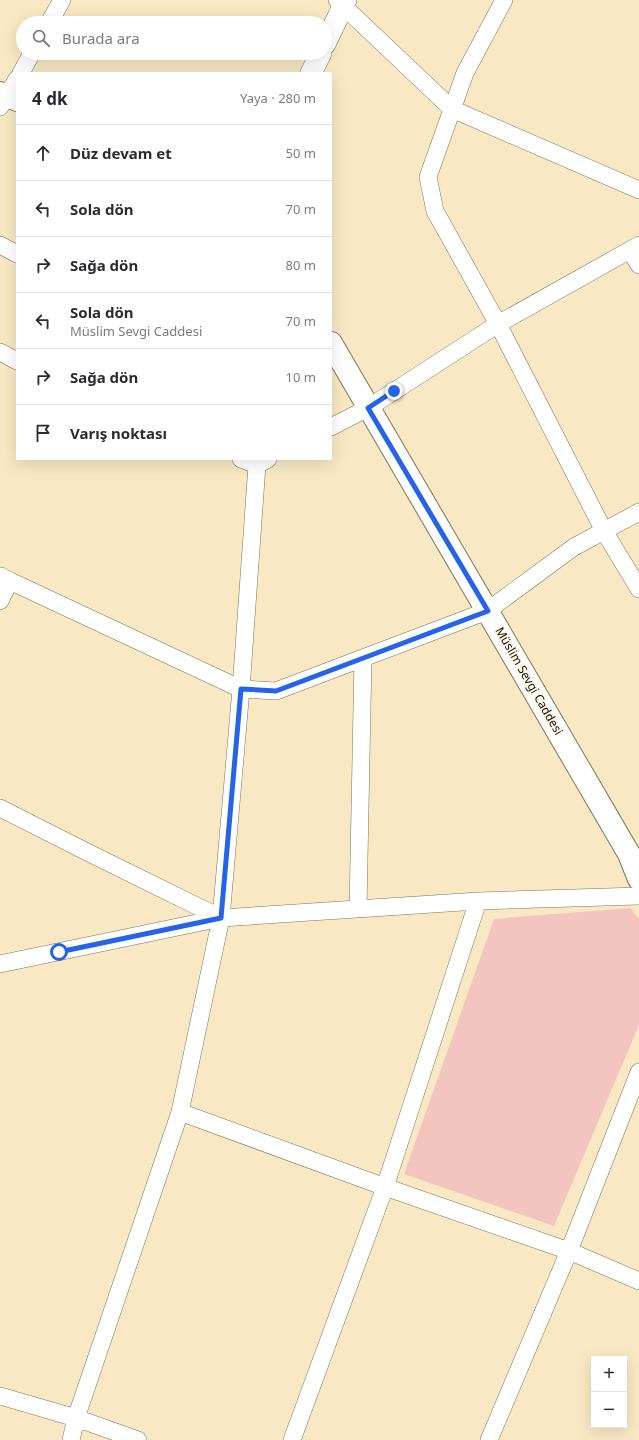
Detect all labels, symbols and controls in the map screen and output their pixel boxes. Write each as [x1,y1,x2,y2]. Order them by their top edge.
search box [16,16,332,60]
icon: search [30,27,52,49]
text: Burada ara [62,28,140,48]
text: 4 dk [32,87,67,110]
text: Yaya · 280 m [240,89,316,107]
icon: ahead [32,142,54,164]
text: Düz devam et [70,143,172,163]
text: 50 m [286,144,316,162]
icon: left [32,198,54,220]
text: Sola dön [70,199,134,219]
text: 70 m [286,200,316,218]
icon: right [32,254,54,276]
text: Sağa dön [70,255,138,275]
text: 80 m [286,256,316,274]
text: Sola dön [70,302,134,322]
icon: left [32,310,54,332]
text: 70 m [286,312,316,330]
text: Müslim Sevgi Caddesi [70,322,202,340]
icon: right [32,366,54,388]
text: Sağa dön [70,367,138,387]
text: 10 m [286,368,316,386]
route end [385,382,403,400]
icon: arrive [32,422,54,444]
text: Varış noktası [70,423,167,443]
street label: Müslim Sevgi Caddesi [492,624,567,738]
route start [50,943,68,961]
map controls [591,1356,627,1428]
button: + [591,1356,627,1392]
button: − [591,1392,627,1428]

